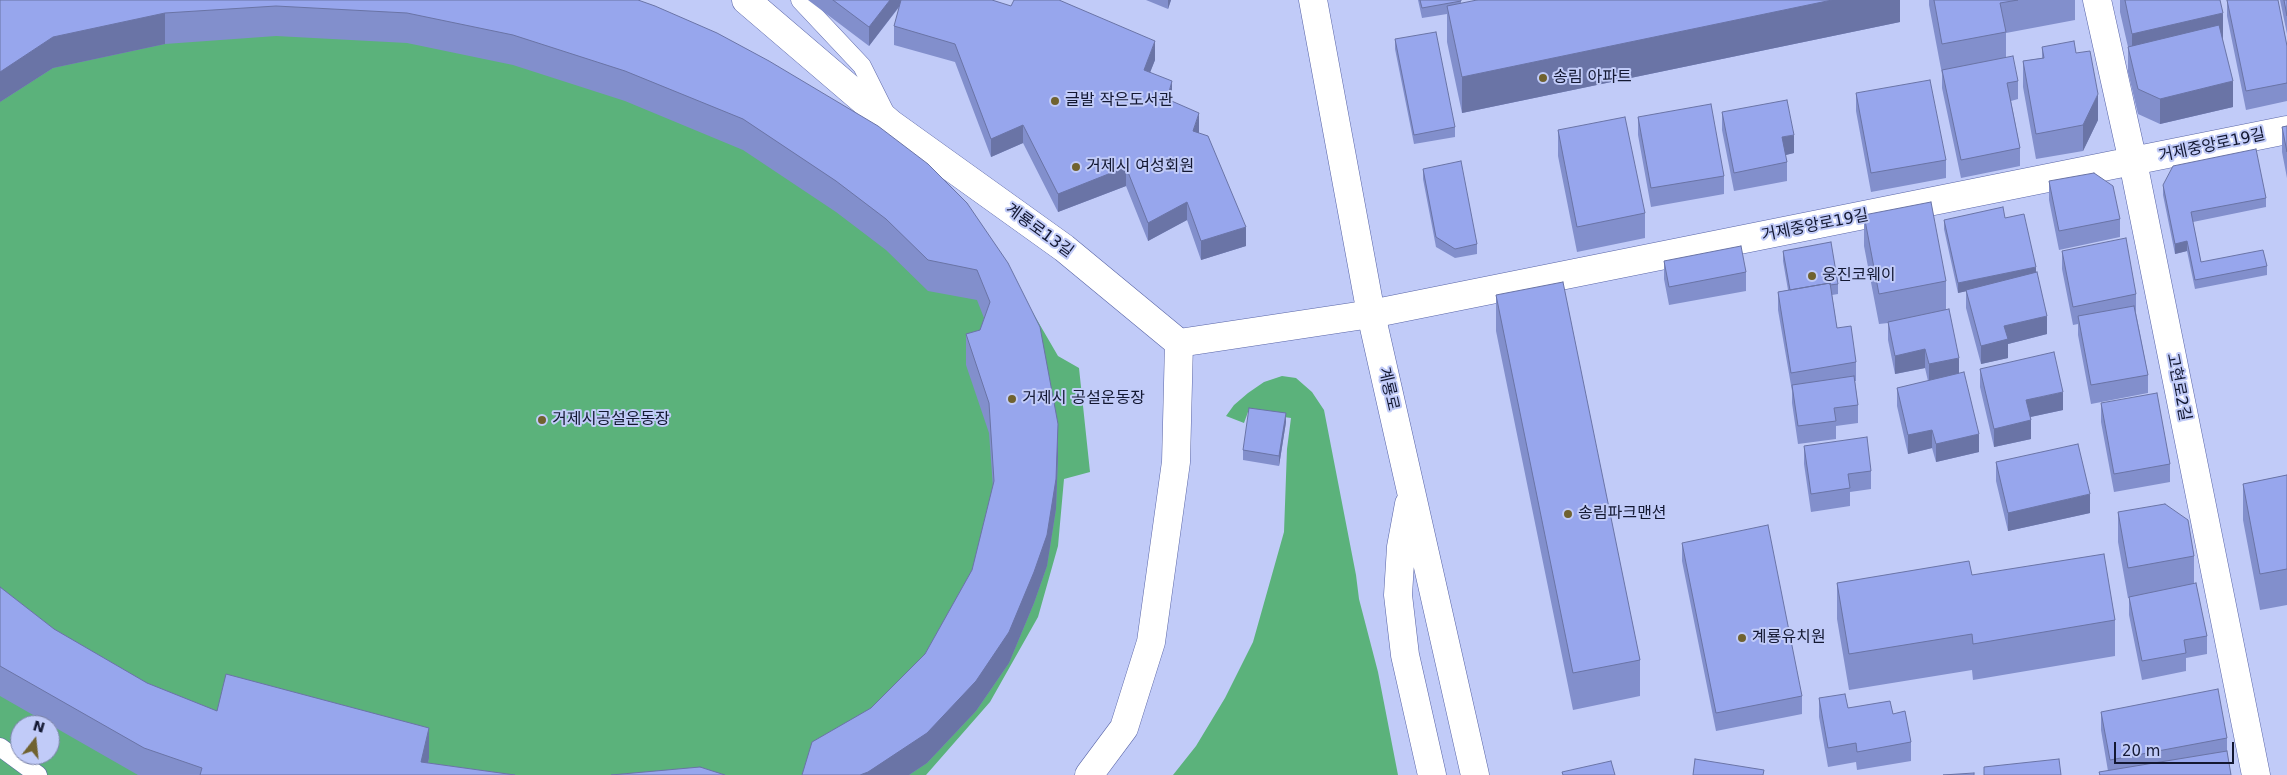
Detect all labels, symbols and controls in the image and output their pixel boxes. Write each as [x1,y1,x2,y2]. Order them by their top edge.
place label: 송림 아파트 [1553,68,1632,88]
marker: 송림 아파트 [1537,72,1549,84]
place label: 글발 작은도서관 [1065,91,1173,111]
marker: 글발 작은도서관 [1049,95,1061,107]
street label: 거제중앙로19길 [2157,125,2267,167]
place label: 거제시 여성회원 [1086,157,1194,177]
marker: 거제시 여성회원 [1070,161,1082,173]
street label: 계룡로13길 [1001,200,1077,262]
street label: 거제중앙로19길 [1760,206,1870,246]
place label: 웅진코웨이 [1822,266,1896,286]
marker: 웅진코웨이 [1806,270,1818,282]
street label: 고현로2길 [2162,351,2194,423]
street label: 계룡로 [1374,365,1402,413]
place label: 거제시 공설운동장 [1022,389,1145,409]
marker: 거제시 공설운동장 [1006,393,1018,405]
place label: 거제시공설운동장 [552,410,670,430]
marker: 거제시공설운동장 [536,414,548,426]
place label: 송림파크맨션 [1578,504,1666,524]
marker: 송림파크맨션 [1562,508,1574,520]
place label: 계룡유치원 [1752,628,1826,648]
marker: 계룡유치원 [1736,632,1748,644]
north arrow [10,715,60,765]
text: N [31,717,47,736]
scale bar [2117,732,2237,764]
text: 20 m [2122,742,2160,760]

